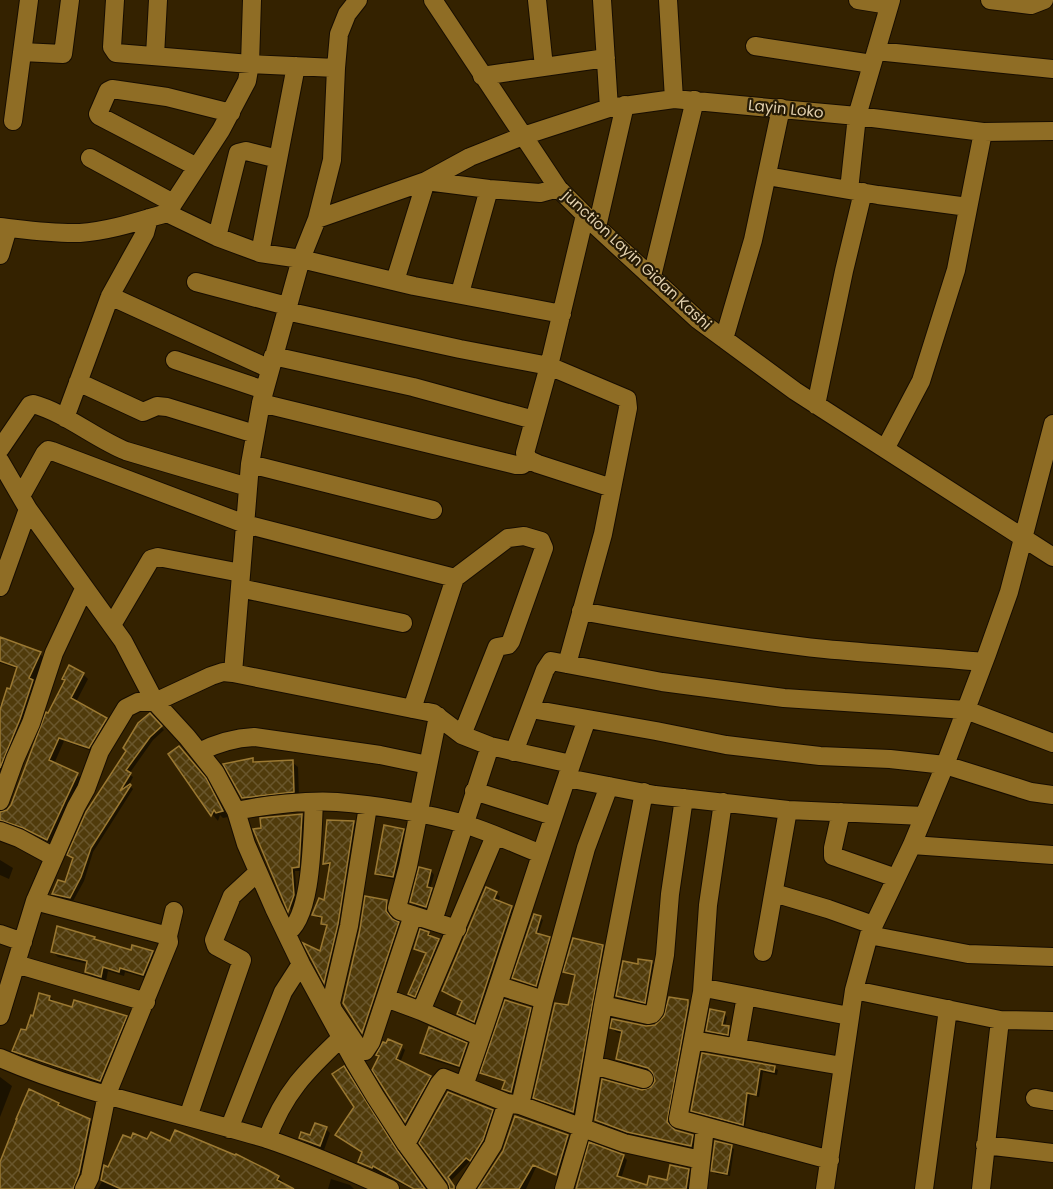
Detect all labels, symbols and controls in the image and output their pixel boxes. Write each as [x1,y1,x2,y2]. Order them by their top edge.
street label: Layin Loko [747,94,825,123]
street label: junction Layin Gidan Kashi [558,184,716,334]

